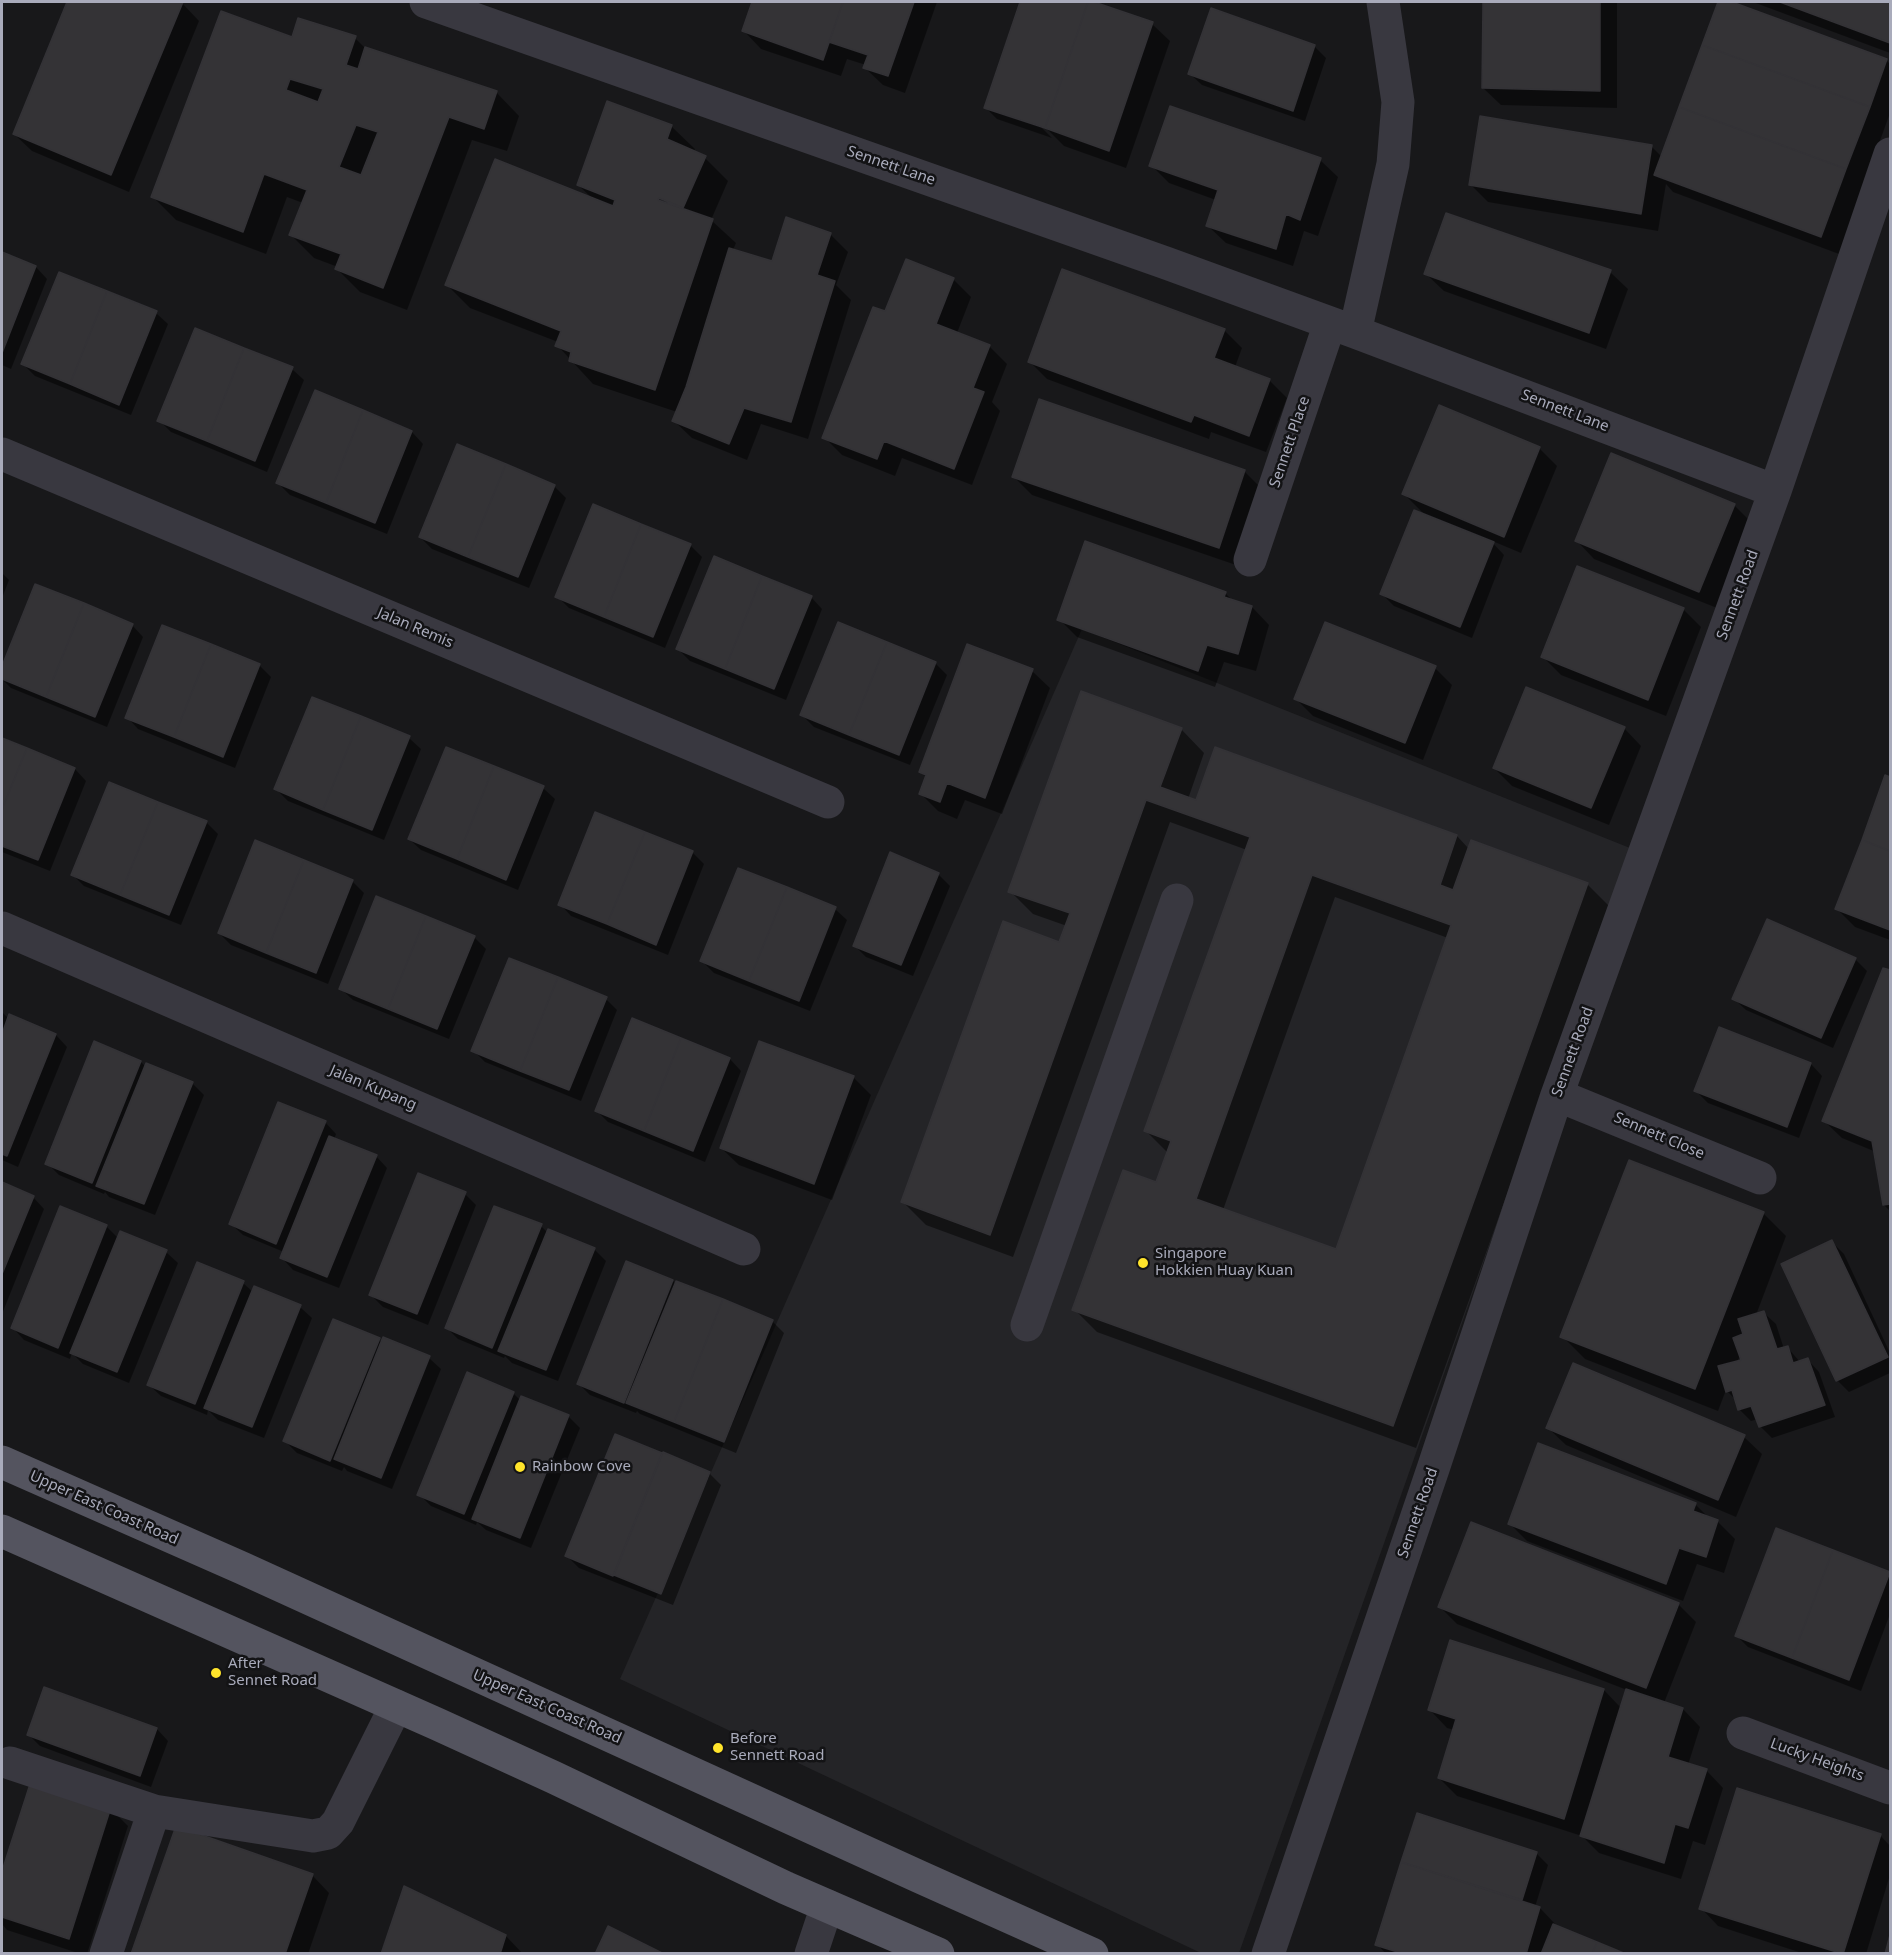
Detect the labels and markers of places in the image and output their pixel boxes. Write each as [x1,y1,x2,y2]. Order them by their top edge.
place label: Singapore Hokkien Huay Kuan [1155,1245,1293,1280]
marker: Singapore Hokkien Huay Kuan [1136,1256,1150,1270]
place label: Rainbow Cove [532,1458,631,1476]
marker: Rainbow Cove [513,1460,527,1474]
place label: After Sennet Road [228,1655,317,1690]
marker: After Sennet Road [209,1666,223,1680]
place label: Before Sennett Road [730,1730,824,1765]
marker: Before Sennett Road [711,1741,725,1755]

